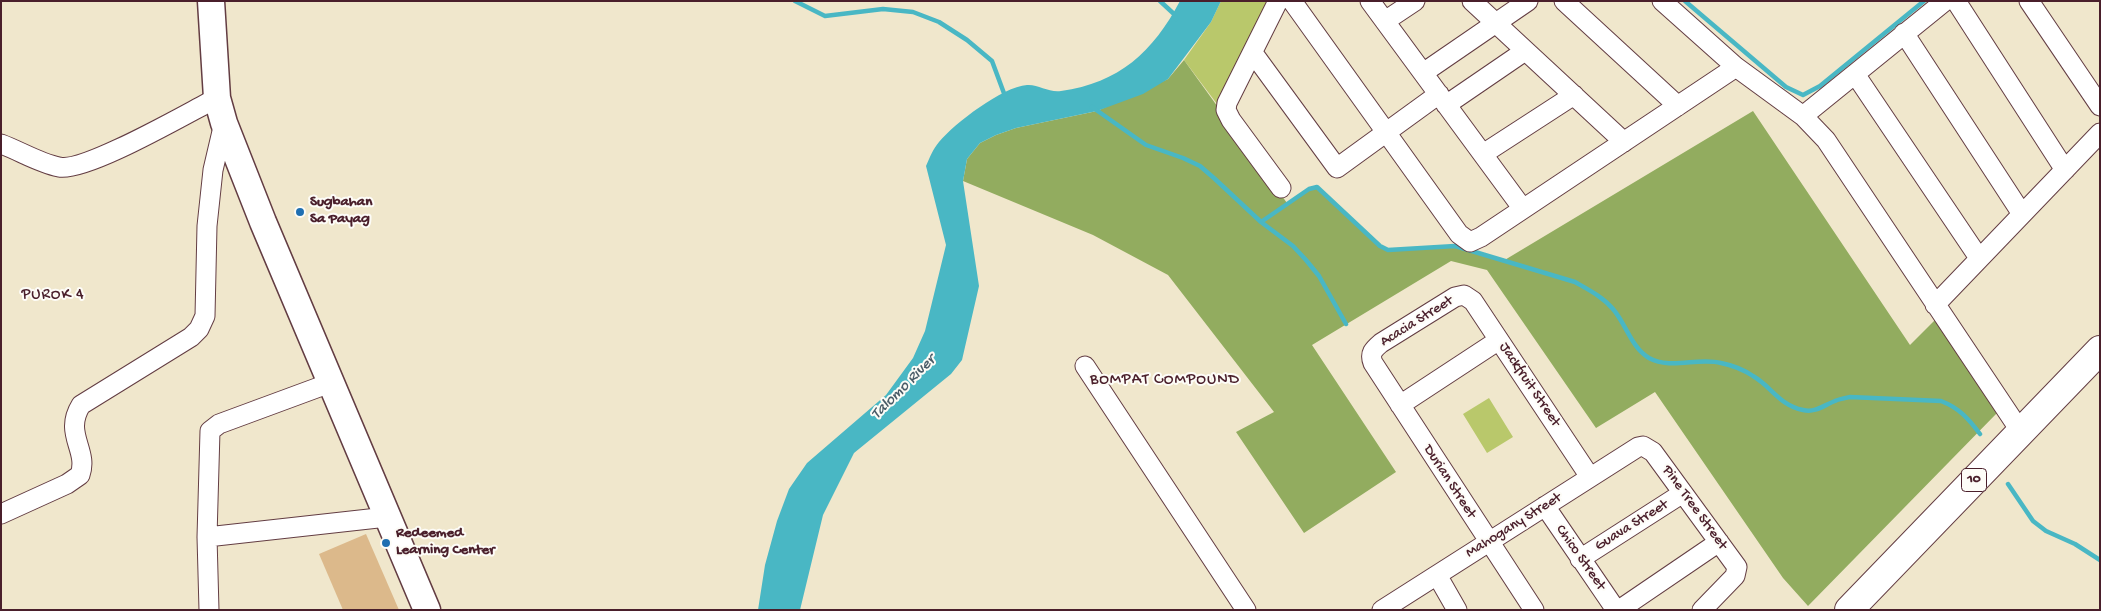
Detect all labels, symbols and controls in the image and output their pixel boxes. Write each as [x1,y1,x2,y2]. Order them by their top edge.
place label: Sugbahan Sa Payag [310,194,372,229]
marker: Sugbahan Sa Payag [294,206,306,218]
district label: PUROK 4 [20,286,86,306]
street label: Acacia Street [1377,293,1457,351]
street label: Jackfruit Street [1494,339,1564,431]
water label: Talomo River [868,352,940,424]
district label: BOMPAT COMPOUND [1088,371,1242,391]
street label: Durian Street [1418,442,1480,522]
street label: Pine Tree Street [1657,462,1731,554]
road number: 10 [1962,468,1986,492]
street label: Mahogany Street [1463,489,1565,563]
street label: Guava Street [1592,496,1672,556]
street label: Chico Street [1551,522,1609,594]
place label: Redeemed Learning Center [396,525,495,560]
marker: Redeemed Learning Center [380,537,392,549]

